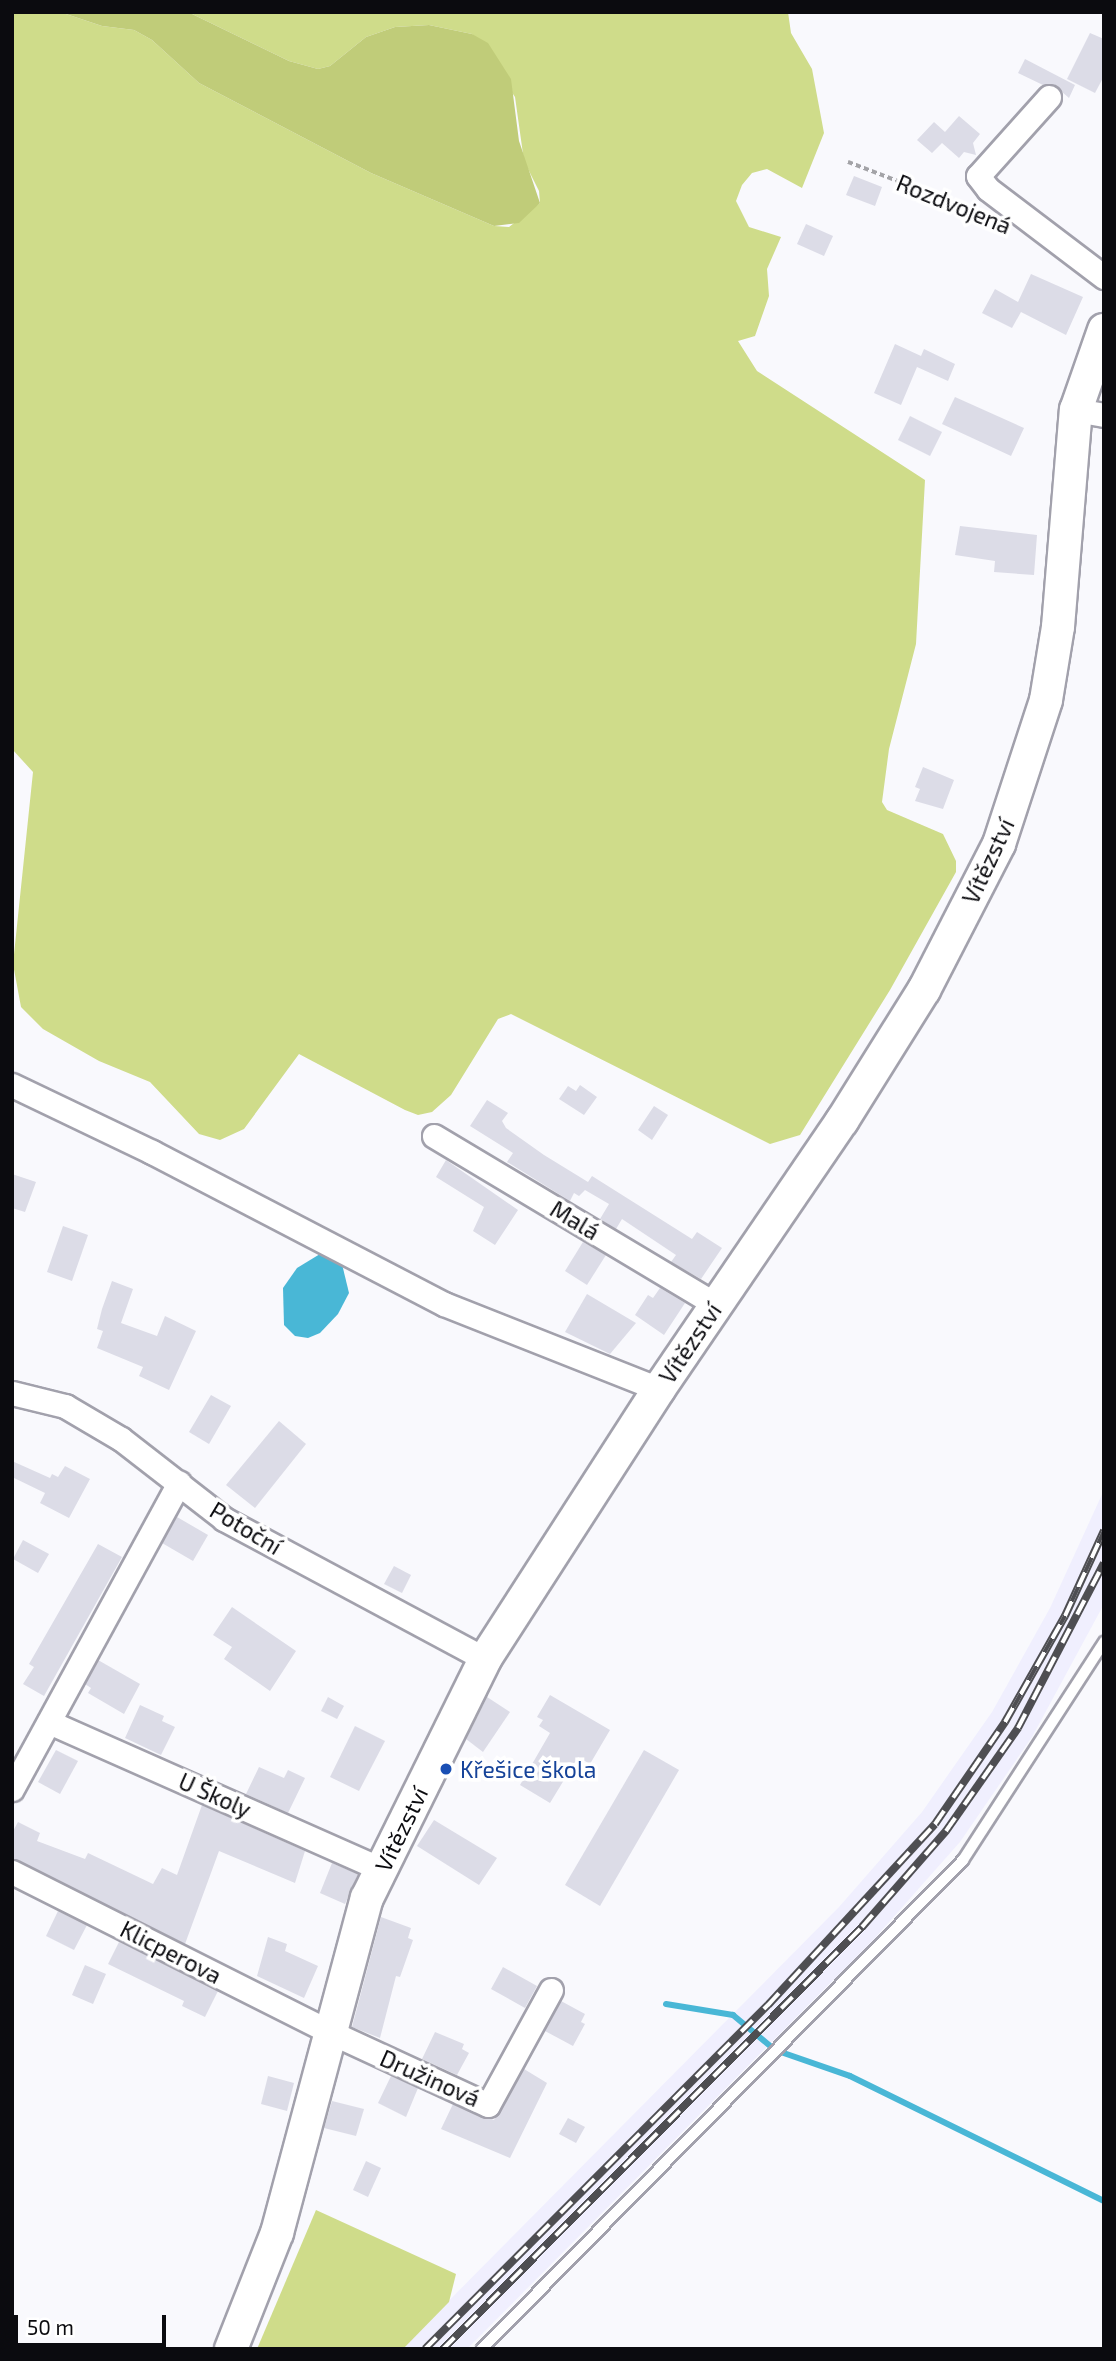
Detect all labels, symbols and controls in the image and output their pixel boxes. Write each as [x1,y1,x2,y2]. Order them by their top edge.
street label: Rozdvojená [893,168,1015,240]
street label: Vítězství [956,814,1020,908]
street label: Malá [545,1195,605,1245]
street label: Vítězství [653,1298,727,1388]
street label: Potoční [205,1496,287,1560]
place label: Křešice škola [460,1755,596,1783]
marker: Křešice škola [438,1761,454,1777]
street label: U Školy [175,1767,255,1823]
street label: Vítězství [369,1782,433,1876]
street label: Klicperova [116,1915,226,1989]
street label: Družinová [376,2044,484,2112]
scale bar [18,2302,170,2346]
text: 50 m [27,2314,74,2339]

